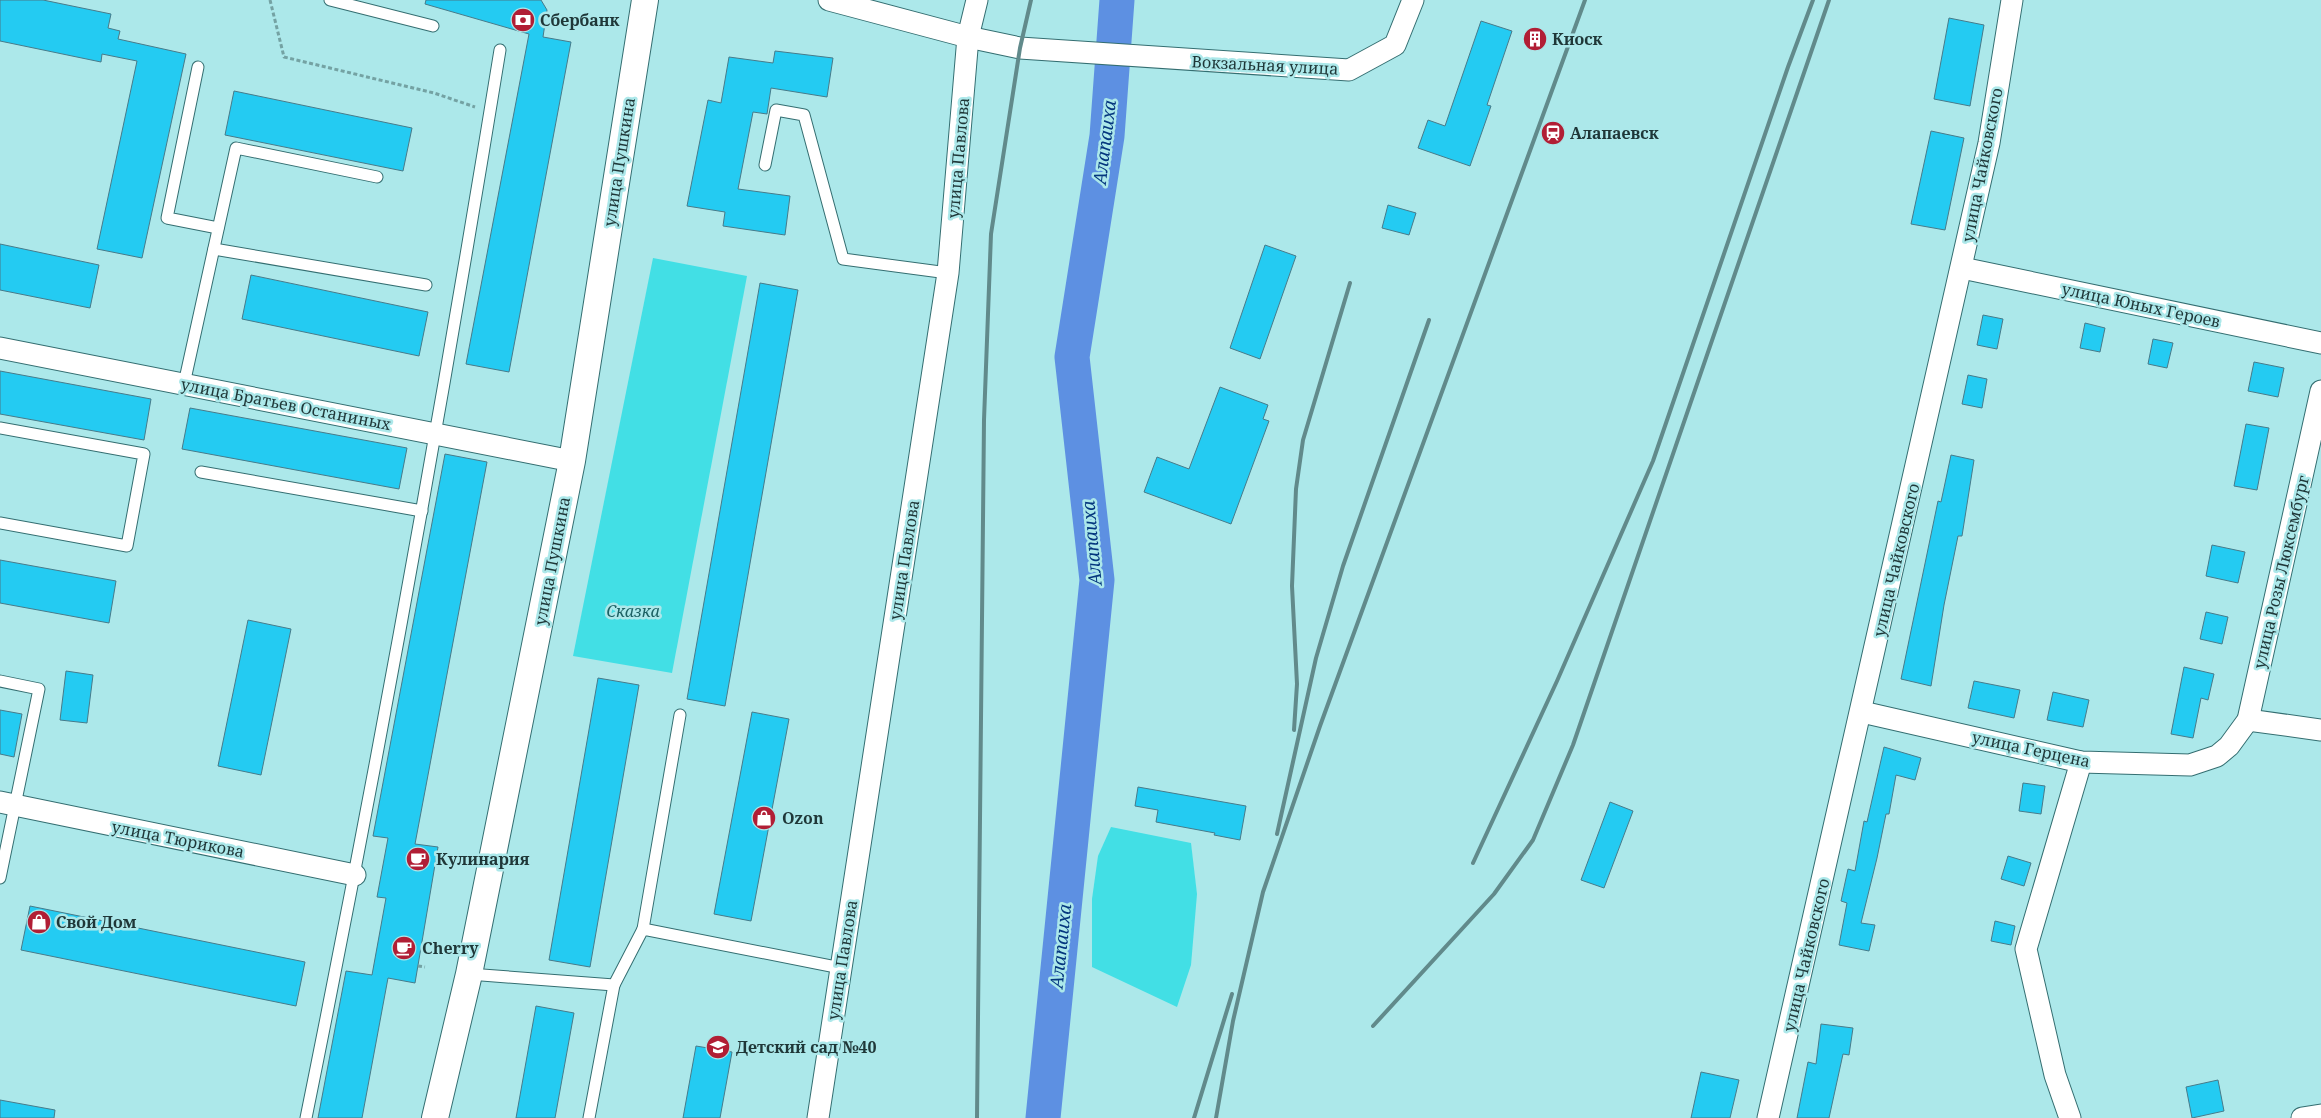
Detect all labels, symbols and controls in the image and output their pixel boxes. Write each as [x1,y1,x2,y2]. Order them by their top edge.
bank icon: Сбербанк [510,7,536,33]
place label: Сбербанк [540,9,620,31]
building icon: Киоск [1522,26,1548,52]
place label: Киоск [1552,28,1603,50]
street label: Вокзальная улица [1191,50,1339,80]
street label: улица Чайковского [1956,86,2008,244]
street label: улица Пушкина [598,96,640,228]
street label: улица Павлова [942,97,974,219]
water label: Алапаиха [1087,98,1121,188]
station icon: Алапаевск [1540,120,1566,146]
place label: Алапаевск [1570,122,1659,144]
street label: улица Юных Героев [2060,277,2222,333]
street label: улица Братьев Останиных [179,373,394,435]
street label: улица Розы Люксембург [2248,473,2314,671]
street label: улица Чайковского [1868,481,1924,639]
street label: улица Пушкина [529,495,575,627]
street label: улица Павлова [884,498,924,622]
water label: Алапаиха [1075,500,1107,588]
park label: Сказка [606,600,660,622]
street label: улица Герцена [1970,726,2092,772]
shop icon: Ozon [751,805,777,831]
place label: Ozon [782,807,824,829]
street label: улица Тюрикова [110,815,246,863]
cafe icon: Кулинария [405,846,431,872]
place label: Кулинария [436,848,530,870]
street label: улица Чайковского [1778,876,1834,1034]
street label: улица Павлова [822,898,862,1022]
water label: Алапаиха [1043,903,1076,991]
shop icon: Свой Дом [26,909,52,935]
place label: Свой Дом [56,911,137,933]
cafe icon: Cherry [391,935,417,961]
place label: Cherry [422,937,479,959]
school or university icon: Детский сад №40 [705,1034,731,1060]
place label: Детский сад №40 [736,1036,877,1058]

